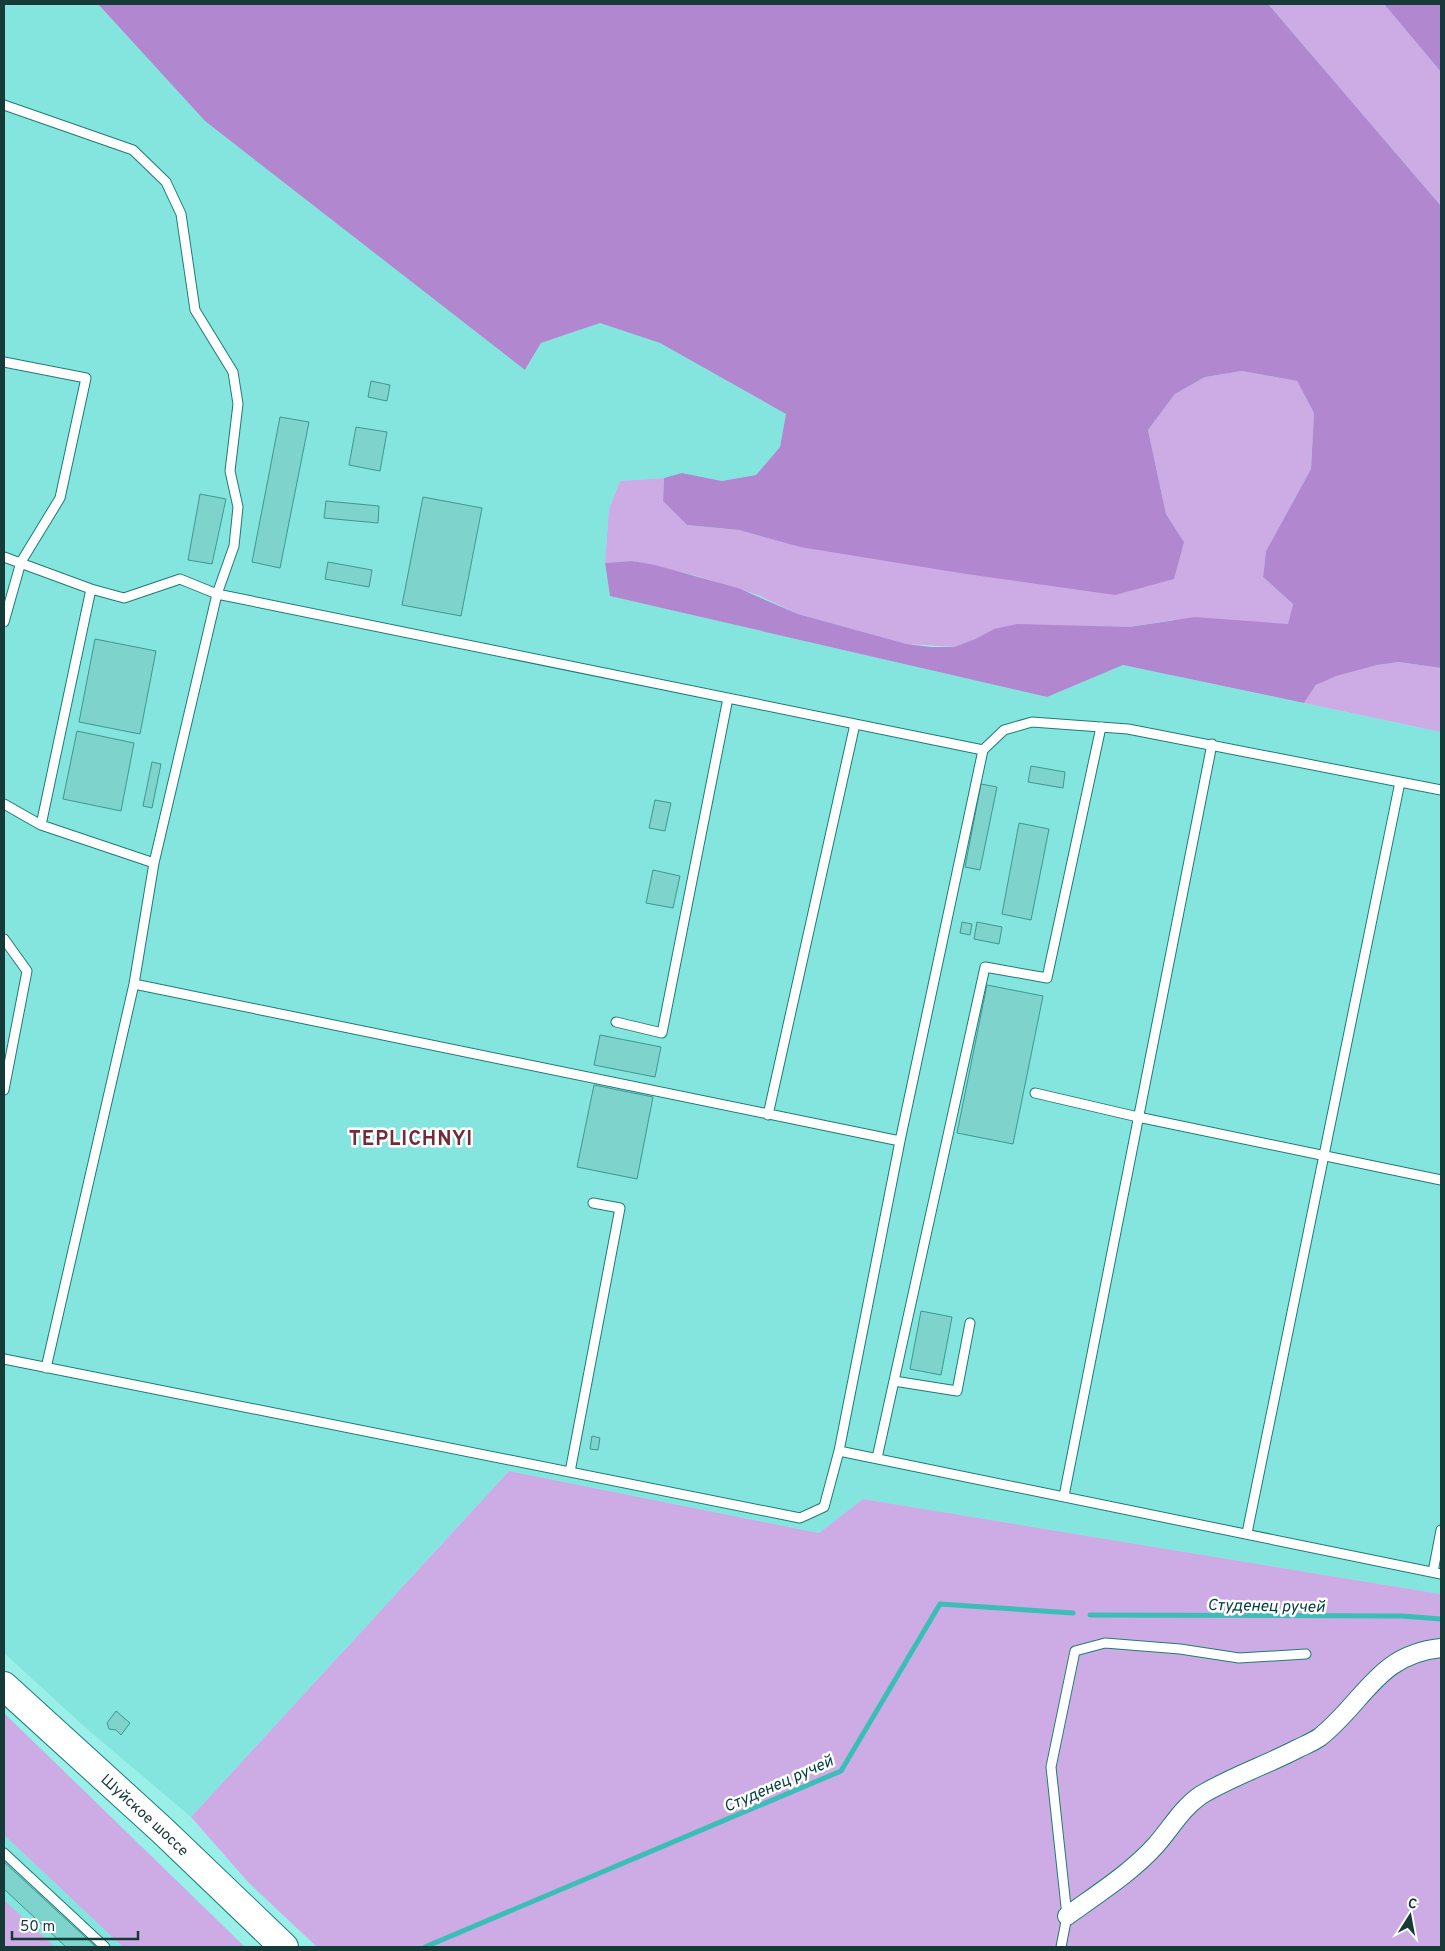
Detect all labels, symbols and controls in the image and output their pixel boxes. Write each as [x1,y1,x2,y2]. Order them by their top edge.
district label: TEPLICHNYI [349,1127,473,1153]
water label: Студенец ручей [1207,1596,1326,1618]
water label: Студенец ручей [721,1751,837,1818]
street label: Шуйское шоссе [96,1771,192,1861]
north arrow [1385,1891,1435,1941]
text: С [1406,1896,1418,1914]
scale bar [12,1908,139,1940]
text: 50 m [20,1918,55,1937]

